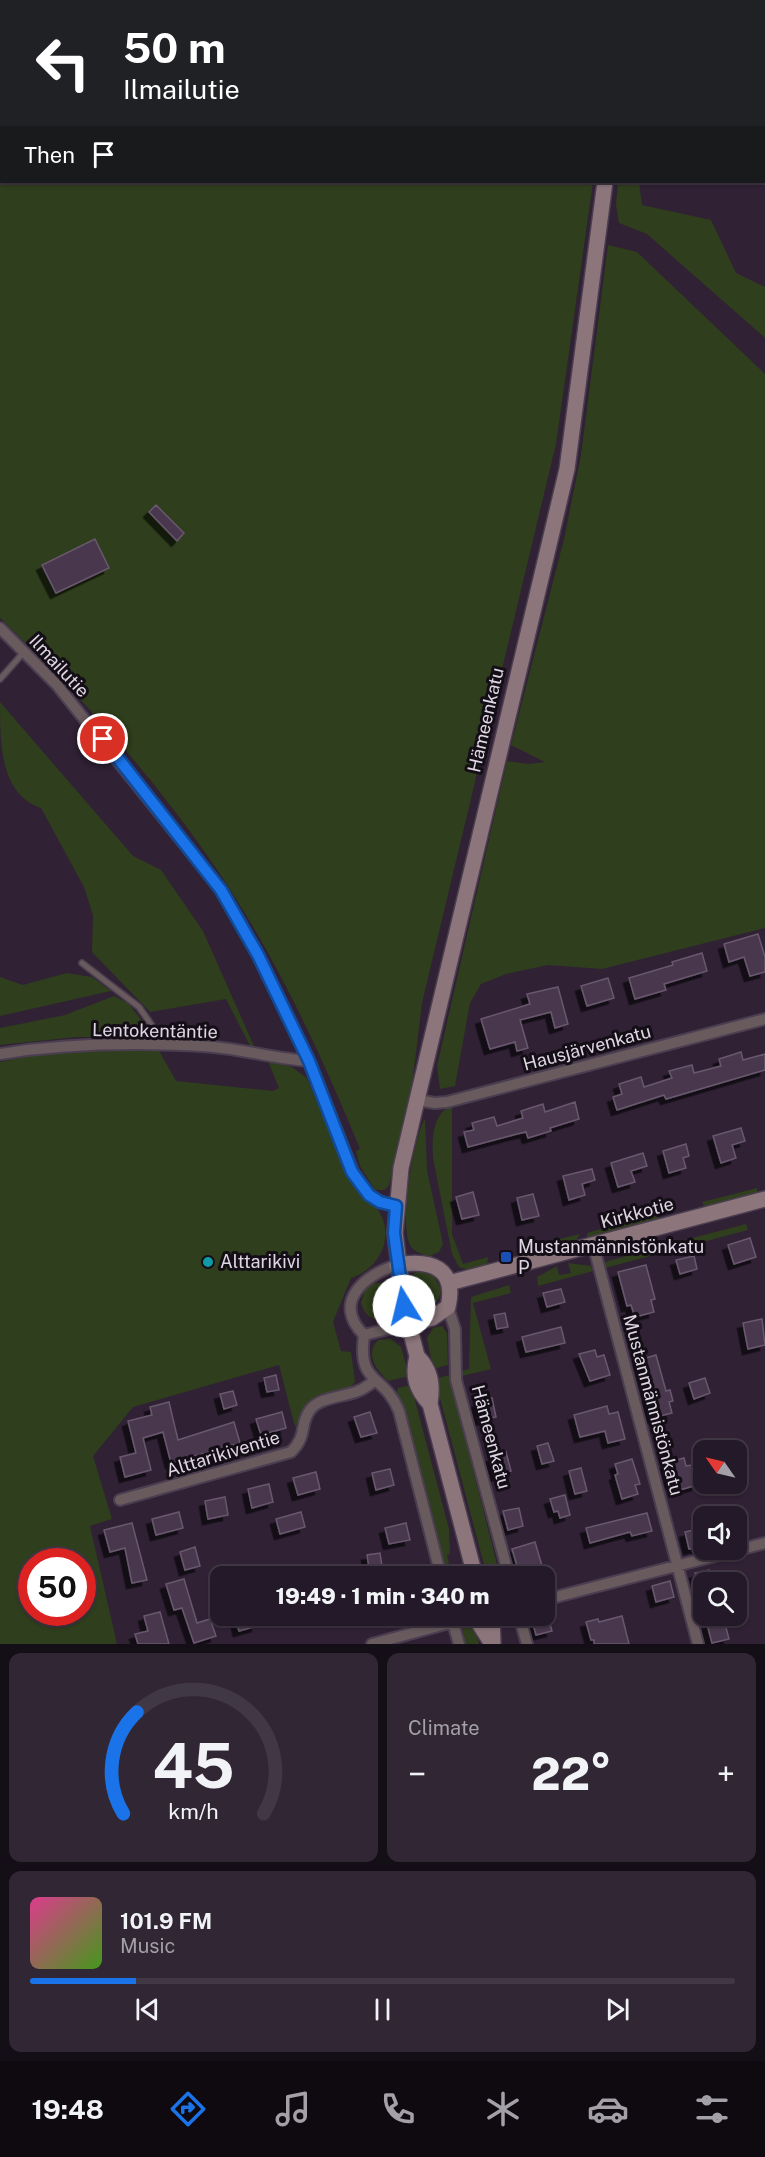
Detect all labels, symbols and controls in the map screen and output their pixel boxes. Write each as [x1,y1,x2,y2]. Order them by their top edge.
text: 50 m [123,23,226,72]
icon: left [24,24,102,102]
text: Ilmailutie [123,73,240,105]
icon: arrive [87,138,120,171]
text: Then [24,142,75,168]
street label: Ilmailutie [25,630,94,701]
street label: Hämeenkatu [463,665,508,774]
pin [77,713,128,764]
icon: arrive [86,722,119,755]
street label: Lentokentäntie [92,1019,218,1042]
street label: Hausjärvenkatu [521,1020,653,1075]
street label: Kirkkotie [598,1193,676,1232]
place label: Mustanmännistönkatu P [518,1236,704,1278]
marker: Mustanmännistönkatu P [499,1250,513,1264]
place label: Alttarikivi [220,1251,300,1272]
marker: Alttarikivi [201,1255,215,1269]
position arrow [372,1274,436,1338]
street label: Mustanmännistönkatu [619,1312,688,1498]
street label: Hämeenkatu [468,1383,515,1491]
street label: Alttarikiventie [164,1426,282,1481]
north arrow [693,1440,747,1494]
map controls [693,1440,747,1626]
button: sound [693,1506,747,1560]
speed limit sign: 50 [18,1548,96,1626]
button: search [693,1572,747,1626]
text: 19:49 · 1 min · 340 m [275,1583,490,1609]
text: Climate [408,1716,480,1740]
text: 45 [152,1729,235,1802]
text: 22° [531,1747,612,1800]
text: − [408,1755,426,1793]
text: + [717,1755,735,1793]
text: km/h [168,1800,219,1825]
text: 101.9 FM [120,1908,212,1934]
text: Music [120,1934,175,1958]
icon: previous [131,1993,164,2026]
icon: pause [366,1993,399,2026]
icon: next [601,1993,634,2026]
icon: directions [167,2088,209,2130]
icon: music [272,2088,314,2130]
icon: phone [377,2088,419,2130]
icon: climate [482,2088,524,2130]
icon: car [587,2088,629,2130]
icon: filters [691,2088,733,2130]
text: 19:48 [31,2093,104,2125]

